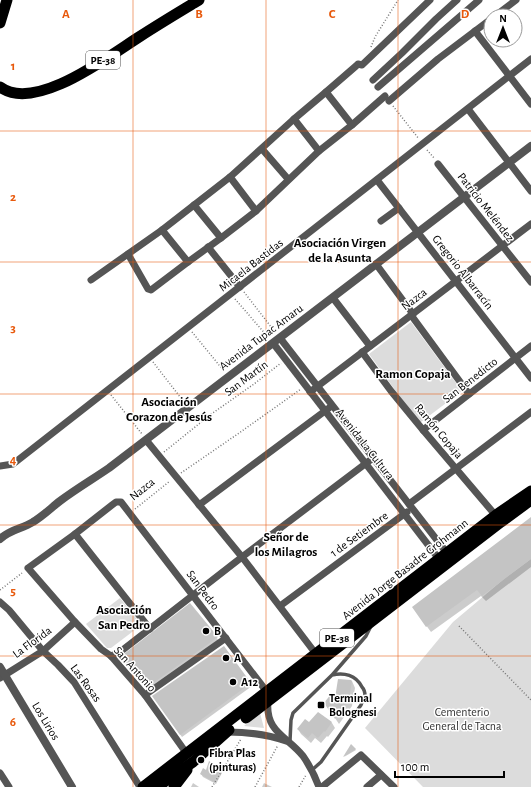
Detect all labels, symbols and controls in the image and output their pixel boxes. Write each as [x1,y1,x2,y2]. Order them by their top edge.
text: A [62,8,70,21]
text: B [195,8,203,21]
text: C [329,8,336,21]
text: D [461,8,470,21]
north arrow [483,8,523,48]
text: N [499,13,507,24]
road number: PE-38 [86,51,120,69]
text: 1 [11,60,15,73]
street label: Patricio Meléndez [456,170,516,244]
text: 2 [10,191,16,204]
street label: Gregorio Albarracín [430,232,496,312]
street label: Micaela Bastidas [217,236,285,294]
district label: Asociación Virgen de la Asunta [294,237,386,265]
street label: Nazca [399,285,429,312]
street label: Avenida Tupac Amaru [217,302,305,372]
text: 3 [10,322,16,335]
street label: San Benedicto [440,355,500,405]
street label: San Martín [222,358,270,398]
district label: Ramon Copaja [375,368,451,381]
district label: Asociación Corazon de Jesús [126,396,212,424]
street label: Ramón Copaja [412,401,466,462]
street label: Avenida La Cultura [334,406,397,482]
text: 4 [10,454,17,467]
street label: Nazca [127,475,157,503]
street label: 1 de Setiembre [328,509,390,559]
street label: Avenida Jorge Basadre Grohmann [340,516,470,622]
district label: Señor de los Milagros [255,531,317,559]
street label: San Pedro [184,568,222,612]
text: 5 [10,585,16,598]
district label: Asociación San Pedro [96,604,152,632]
street label: La Florida [10,624,54,660]
place label: B [214,625,221,637]
marker: B [201,626,211,636]
road number: PE-38 [320,629,354,647]
street label: San Antonio [112,644,158,694]
place label: A [234,652,242,664]
marker: A [221,653,231,663]
street label: Las Rosas [68,662,104,704]
place label: A12 [241,676,259,688]
marker: A12 [228,677,238,687]
place label: Terminal Bolognesi [329,692,377,718]
street label: Los Lirios [30,700,62,742]
marker: Terminal Bolognesi [316,700,326,710]
park label: Cementerio General de Tacna [422,706,502,732]
text: 6 [10,716,16,729]
place label: Fibra Plas (pinturas) [209,747,257,774]
scale bar [395,753,504,779]
marker: Fibra Plas (pinturas) [196,755,206,765]
text: 100 m [401,761,429,773]

